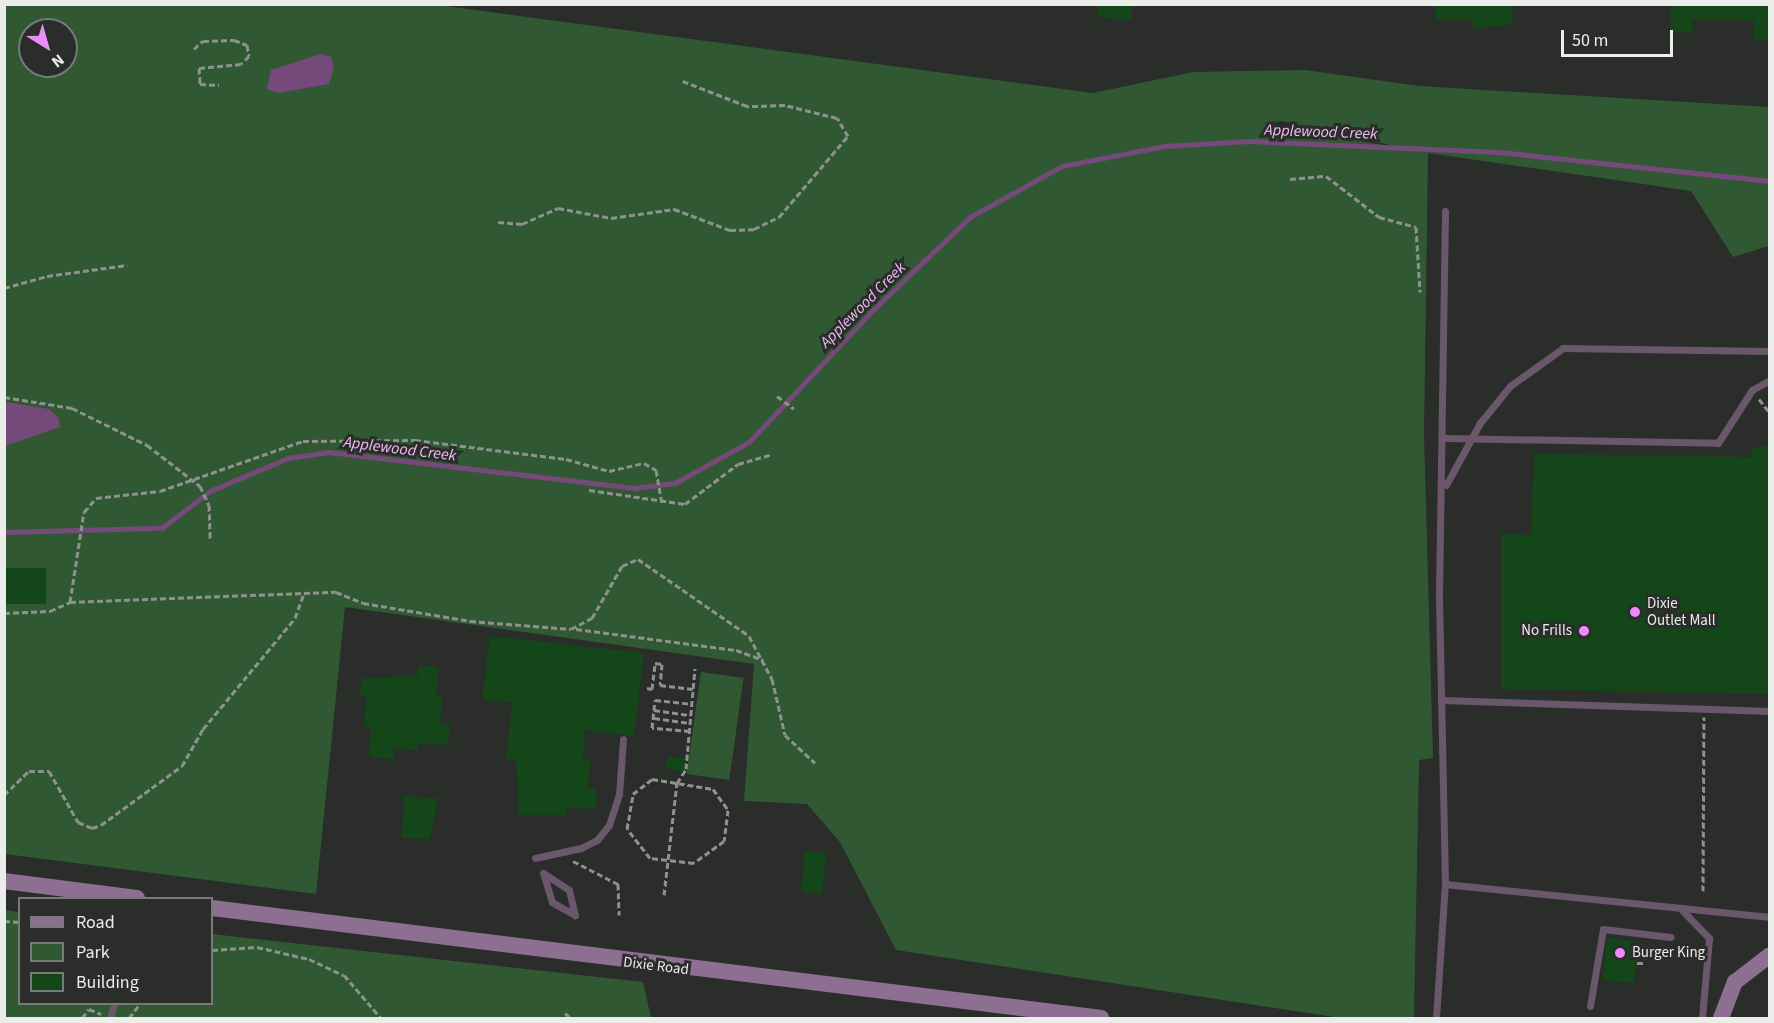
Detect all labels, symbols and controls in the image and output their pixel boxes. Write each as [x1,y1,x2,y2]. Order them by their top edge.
north arrow [18,18,78,78]
scale bar [1564,18,1676,56]
text: 50 m [1572,28,1608,53]
text: N [47,49,69,73]
water label: Applewood Creek [1264,120,1378,144]
water label: Applewood Creek [816,258,910,352]
water label: Applewood Creek [343,433,457,465]
place label: Dixie Outlet Mall [1647,594,1715,629]
marker: Dixie Outlet Mall [1628,605,1642,619]
place label: No Frills [1521,622,1572,640]
marker: No Frills [1577,624,1591,638]
legend [18,897,213,1005]
text: Road [76,910,115,935]
text: Park [76,940,110,965]
place label: Burger King [1632,944,1705,962]
marker: Burger King [1613,946,1627,960]
street label: Dixie Road [622,953,690,979]
text: Building [76,970,139,995]

